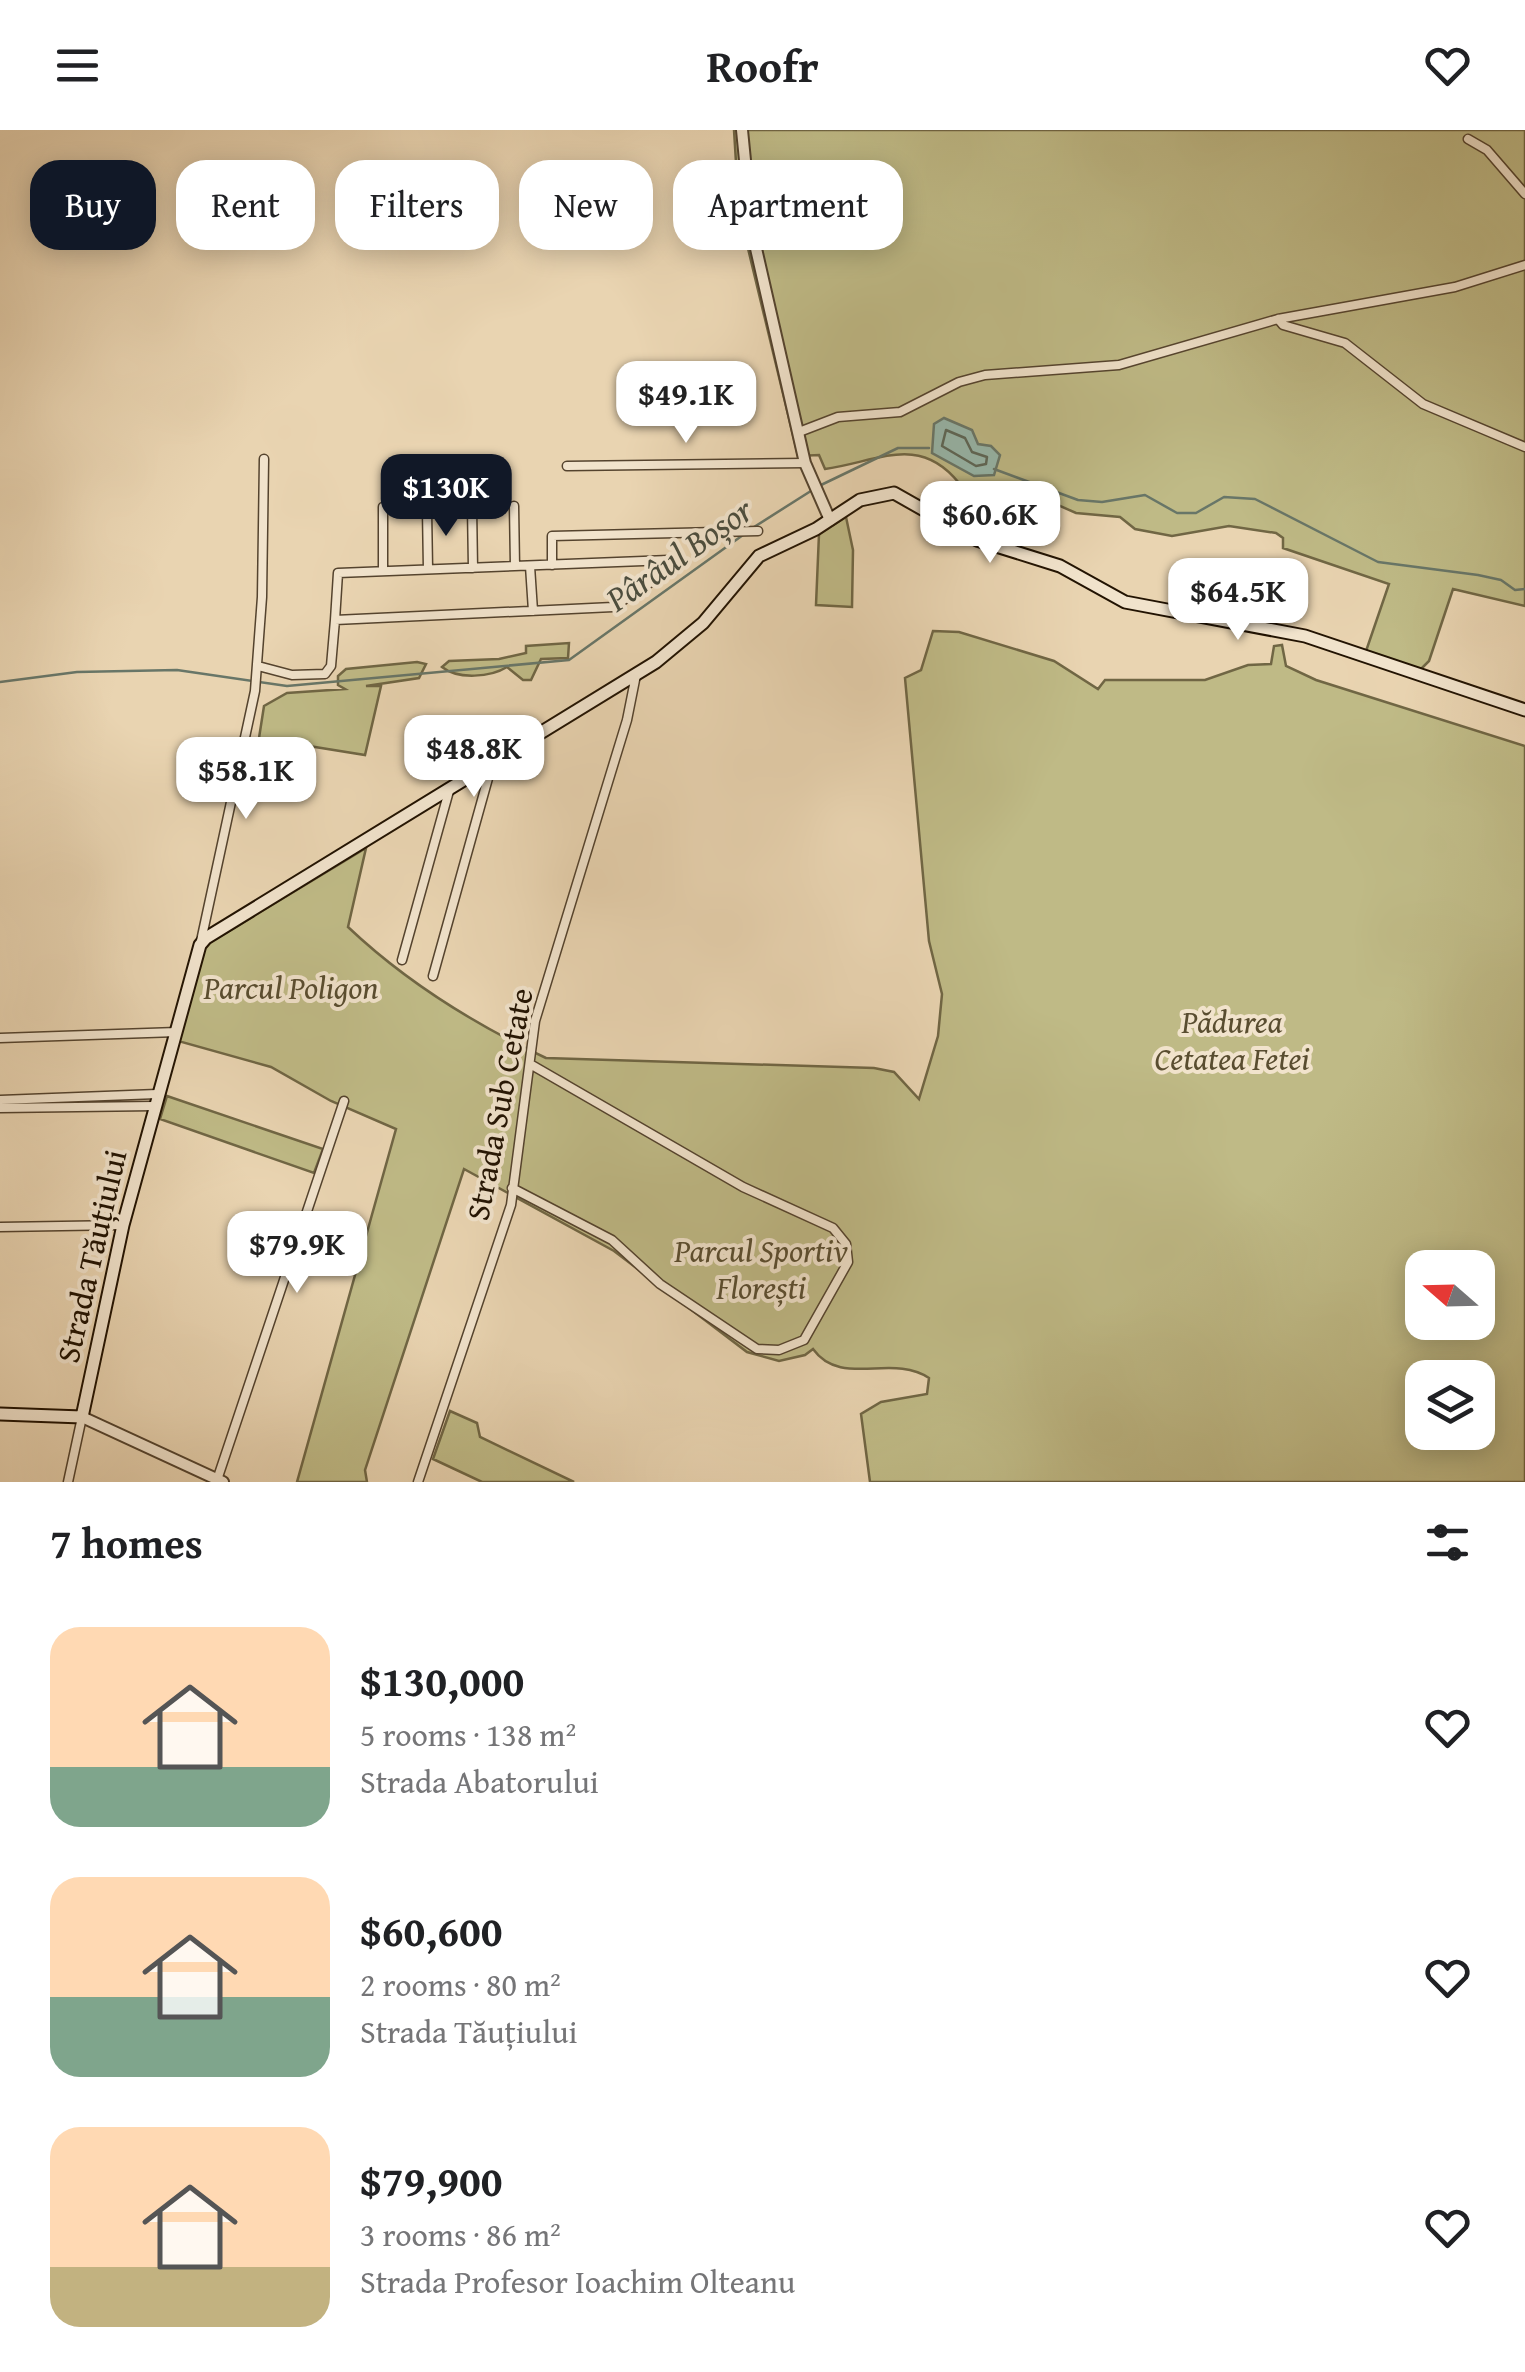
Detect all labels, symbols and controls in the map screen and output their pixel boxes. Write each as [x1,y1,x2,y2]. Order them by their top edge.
text: Roofr [706,33,819,98]
icon: menu [50,38,105,93]
icon: heart [1420,38,1475,93]
chip: Buy [30,160,156,250]
chip: Rent [176,160,315,250]
chip: Filters [335,160,499,250]
chip: New [519,160,653,250]
chip: Apartment [673,160,903,250]
pin: $49.1K [605,361,767,446]
text: $49.1K [638,370,734,417]
pin: $130K [376,454,516,539]
text: $130K [403,463,489,510]
pin: $60.6K [909,481,1071,566]
water label: Pârâul Boșor [594,484,764,624]
text: $60.6K [942,490,1038,537]
pin: $64.5K [1157,558,1319,643]
text: $64.5K [1190,567,1286,614]
pin: $48.8K [393,715,555,800]
text: $48.8K [426,724,522,771]
pin: $58.1K [165,737,327,822]
text: $58.1K [198,746,294,793]
park label: Parcul Poligon [203,964,378,1011]
street label: Strada Sub Cetate [453,984,545,1224]
park label: Pădurea Cetatea Fetei [1154,998,1310,1082]
street label: Strada Tăuțiului [44,1145,138,1367]
pin: $79.9K [216,1211,378,1296]
text: $79.9K [249,1220,345,1267]
park label: Parcul Sportiv Florești [673,1227,848,1311]
north arrow [1405,1250,1495,1340]
map controls [1405,1250,1495,1450]
button: layers [1405,1360,1495,1450]
text: 7 homes [50,1512,203,1573]
icon: filters [1420,1515,1475,1570]
text: $130,000 [360,1650,524,1711]
icon: home [130,1667,250,1787]
icon: heart [1420,1700,1475,1755]
text: 5 rooms · 138 m² [360,1711,576,1758]
text: Strada Abatorului [360,1758,599,1805]
text: $60,600 [360,1900,502,1961]
icon: home [130,1917,250,2037]
icon: heart [1420,1950,1475,2005]
text: 2 rooms · 80 m² [360,1961,561,2008]
text: Strada Tăuțiului [360,2008,577,2055]
text: $79,900 [360,2150,502,2211]
icon: home [130,2167,250,2287]
icon: heart [1420,2200,1475,2255]
text: 3 rooms · 86 m² [360,2211,561,2258]
text: Strada Profesor Ioachim Olteanu [360,2258,795,2305]

